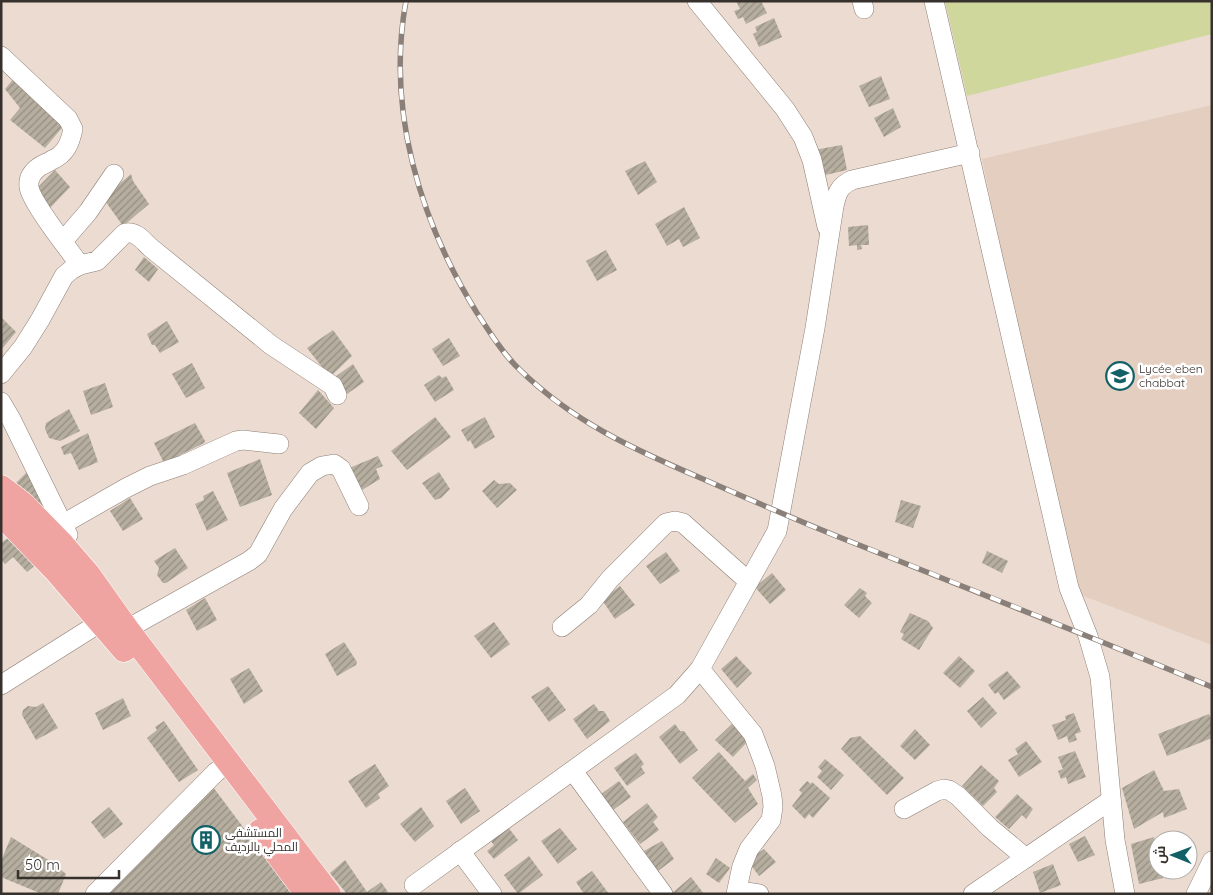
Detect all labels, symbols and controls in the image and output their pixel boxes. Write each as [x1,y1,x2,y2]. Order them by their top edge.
school or university icon: Lycée eben chabbat [1105,361,1135,391]
place label: Lycée eben chabbat [1139,361,1203,390]
building icon: المستشفى المحلي بالرديف [191,825,221,855]
place label: المستشفى المحلي بالرديف [225,825,298,857]
north arrow [1148,830,1198,880]
text: ش [1151,846,1169,864]
scale bar [18,848,119,880]
text: 50 m [25,855,60,874]

